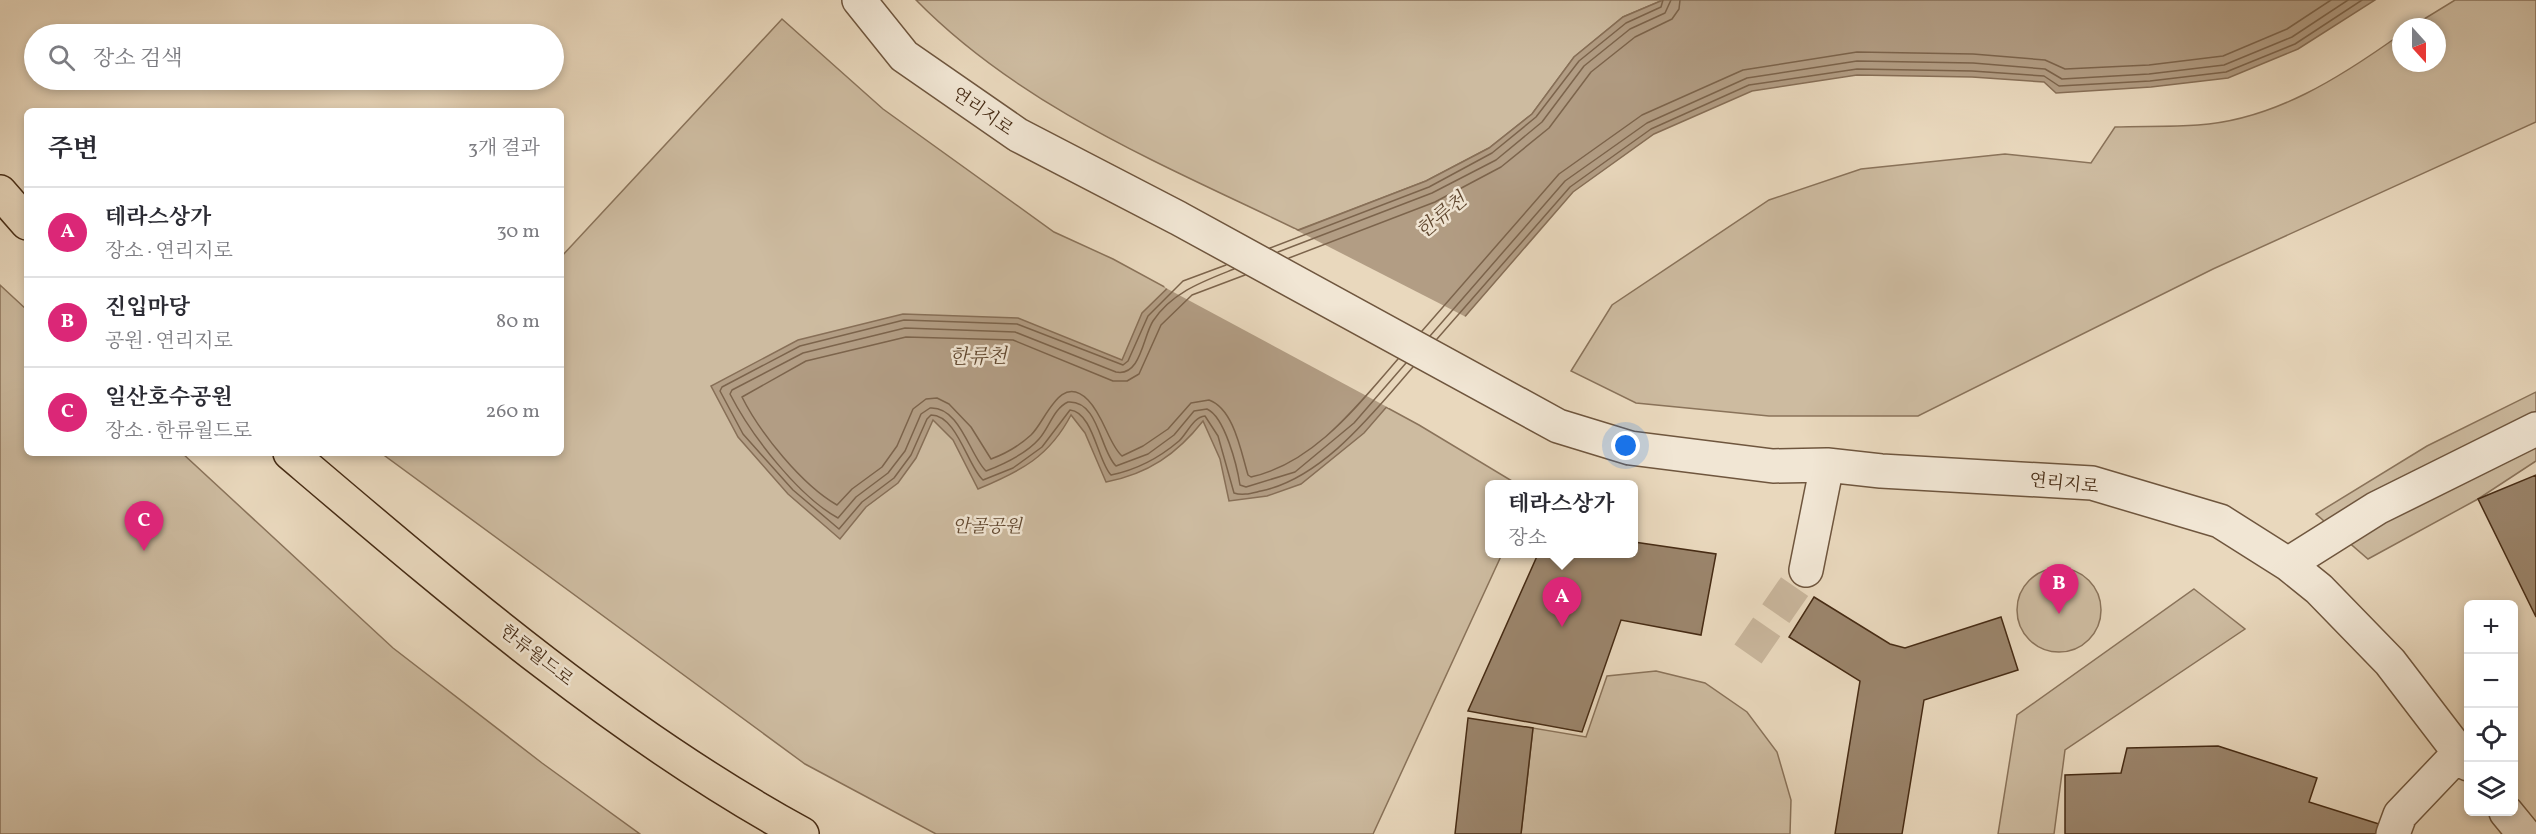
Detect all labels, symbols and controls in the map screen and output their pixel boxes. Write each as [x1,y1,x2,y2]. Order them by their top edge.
north arrow [2392,18,2446,72]
search box [24,24,564,90]
icon: search [45,41,78,74]
text: 장소 검색 [93,44,182,75]
street label: 연리지로 [946,82,1018,142]
text: 주변 [48,132,98,168]
text: 3개 결과 [468,135,540,163]
water label: 한류천 [1411,186,1475,246]
text: 테라스상가 [105,203,211,234]
text: A [60,218,75,246]
text: 30 m [496,218,540,246]
text: 장소 · 연리지로 [105,238,233,266]
text: 진입마당 [105,293,190,324]
text: B [61,308,74,336]
text: 80 m [496,308,540,336]
text: 공원 · 연리지로 [105,328,233,356]
water label: 한류천 [949,343,1009,373]
text: 일산호수공원 [105,383,233,414]
text: C [61,398,74,426]
text: 260 m [485,398,540,426]
text: 장소 · 한류월드로 [105,418,252,446]
your location [1611,431,1640,460]
street label: 연리지로 [2028,468,2100,501]
popup [1485,480,1638,558]
text: 테라스상가 [1508,490,1615,521]
pin: C [124,502,164,551]
park label: 안골공원 [952,515,1023,540]
text: 장소 [1508,525,1547,553]
pin: B [2040,564,2078,614]
pin: A [1542,578,1582,627]
map controls [2464,600,2518,816]
button: + [2464,600,2518,654]
street label: 한류월드로 [494,620,578,693]
button: − [2464,654,2518,708]
button: locate [2464,708,2518,762]
button: layers [2464,762,2518,816]

